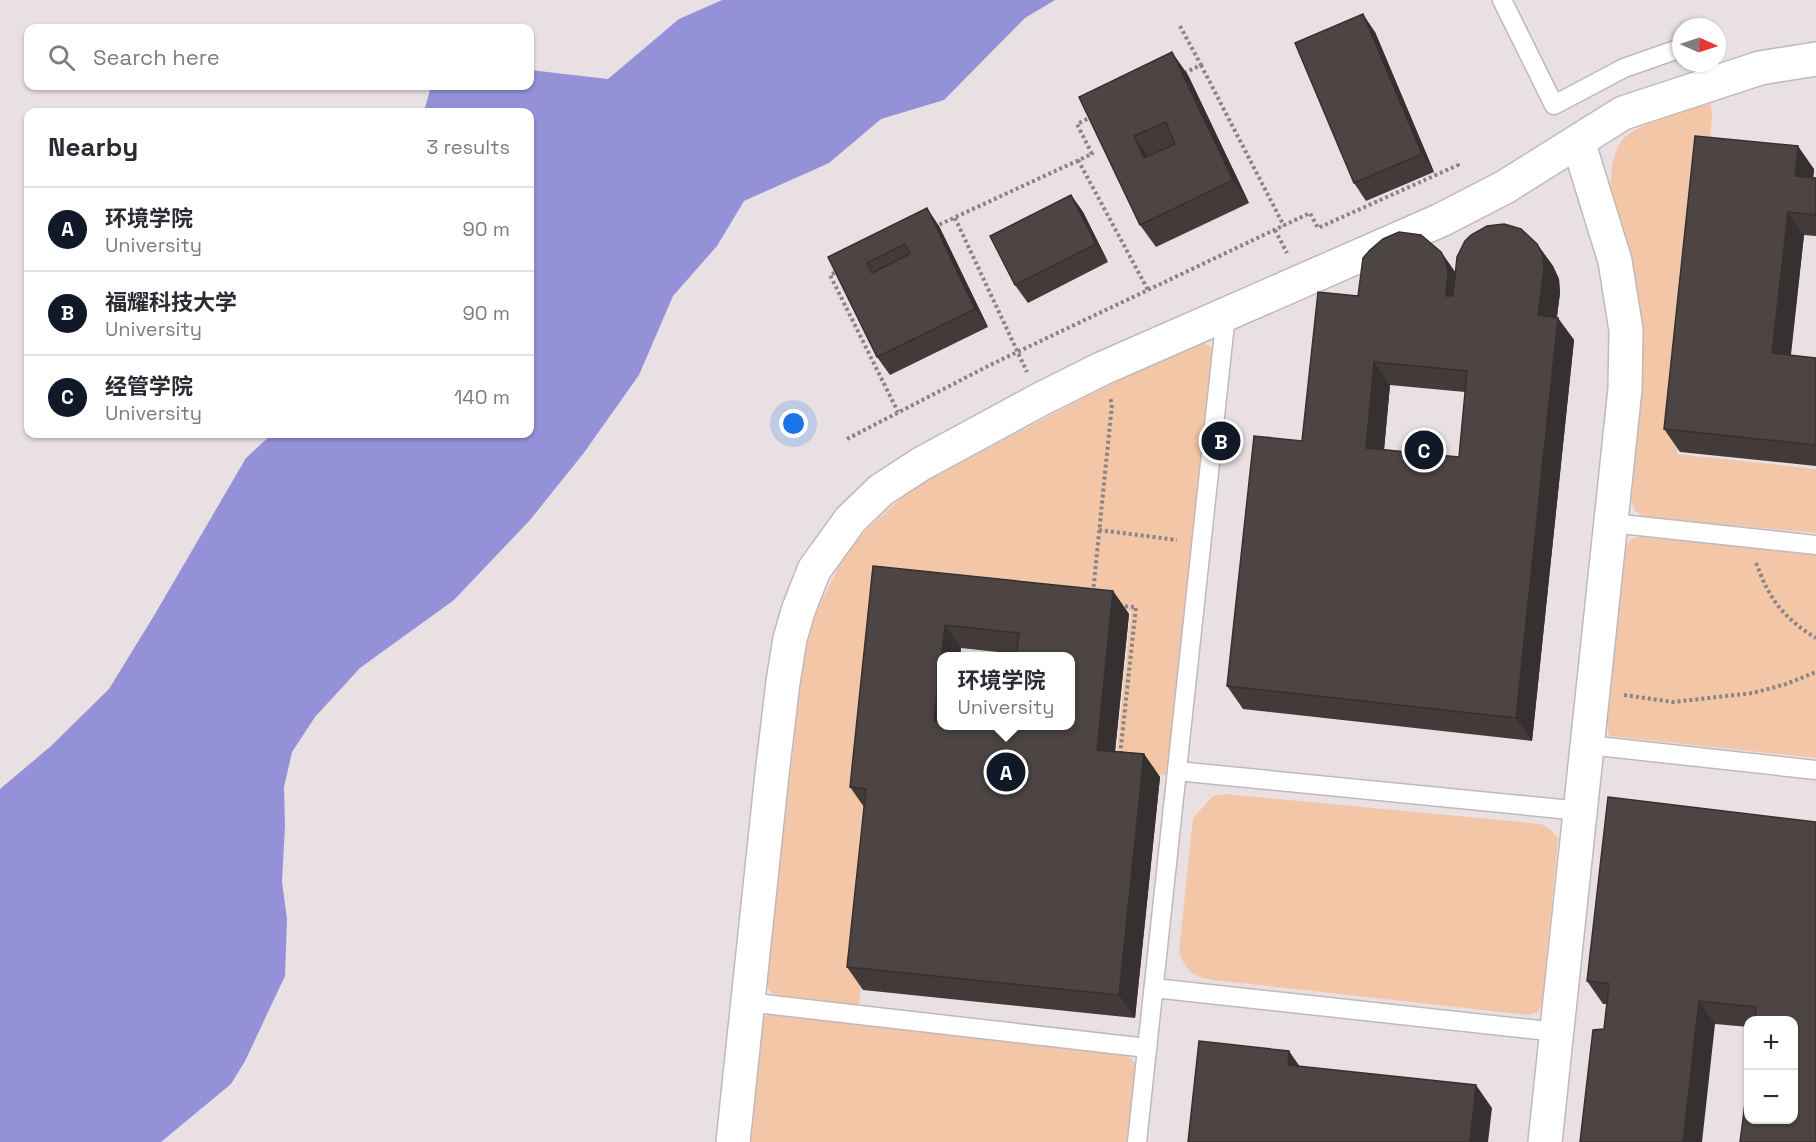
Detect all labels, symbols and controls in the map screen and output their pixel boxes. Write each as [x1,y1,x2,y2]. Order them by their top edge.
north arrow [1672,18,1726,72]
search box [24,24,534,90]
icon: search [45,41,78,74]
text: Search here [93,43,220,71]
text: Nearby [48,130,138,164]
text: 3 results [426,134,510,160]
text: 环境学院 [105,204,193,232]
text: A [61,216,74,242]
text: 90 m [463,216,510,242]
text: University [105,232,202,258]
text: 福耀科技大学 [105,288,237,316]
text: B [61,300,74,326]
text: 90 m [463,300,510,326]
text: University [105,316,202,342]
text: 经管学院 [105,372,193,400]
text: C [61,384,74,410]
text: 140 m [454,384,510,410]
text: University [105,400,202,426]
your location [779,409,808,438]
pin: B [1202,418,1240,464]
pin: C [1404,428,1444,472]
popup [937,652,1075,730]
text: 环境学院 [958,666,1046,694]
text: University [958,694,1054,720]
pin: A [986,750,1026,794]
map controls [1744,1016,1798,1124]
button: + [1744,1016,1798,1070]
button: − [1744,1070,1798,1124]

